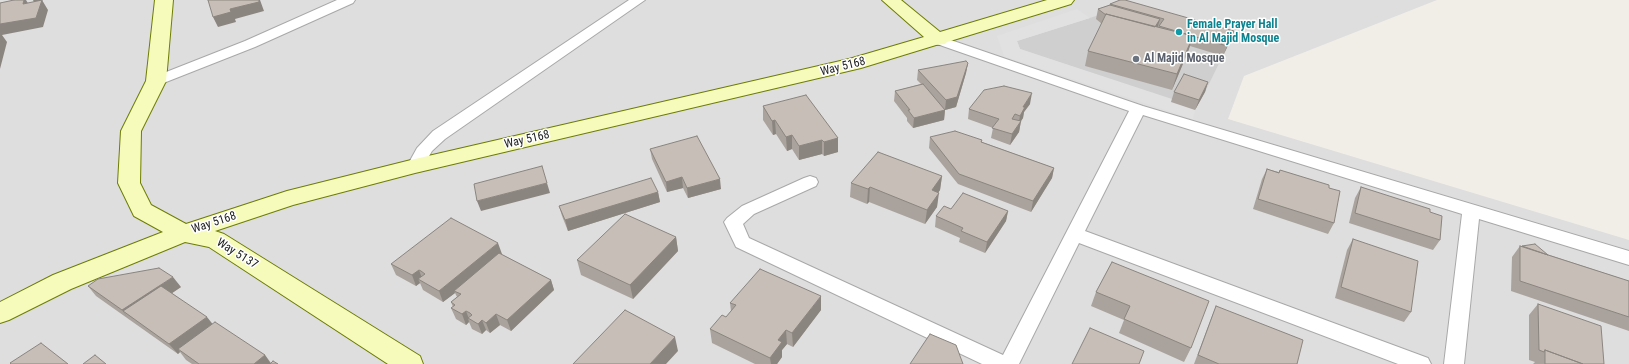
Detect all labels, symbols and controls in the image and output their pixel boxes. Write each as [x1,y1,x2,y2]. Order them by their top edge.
place label: Female Prayer Hall in Al Majid Mosque [1187,18,1279,46]
marker: Female Prayer Hall in Al Majid Mosque [1174,27,1184,37]
place label: Al Majid Mosque [1144,52,1225,66]
street label: Way 5168 [819,54,867,80]
marker: Al Majid Mosque [1131,54,1141,64]
street label: Way 5168 [503,128,551,152]
street label: Way 5168 [190,209,238,237]
street label: Way 5137 [214,236,260,272]

